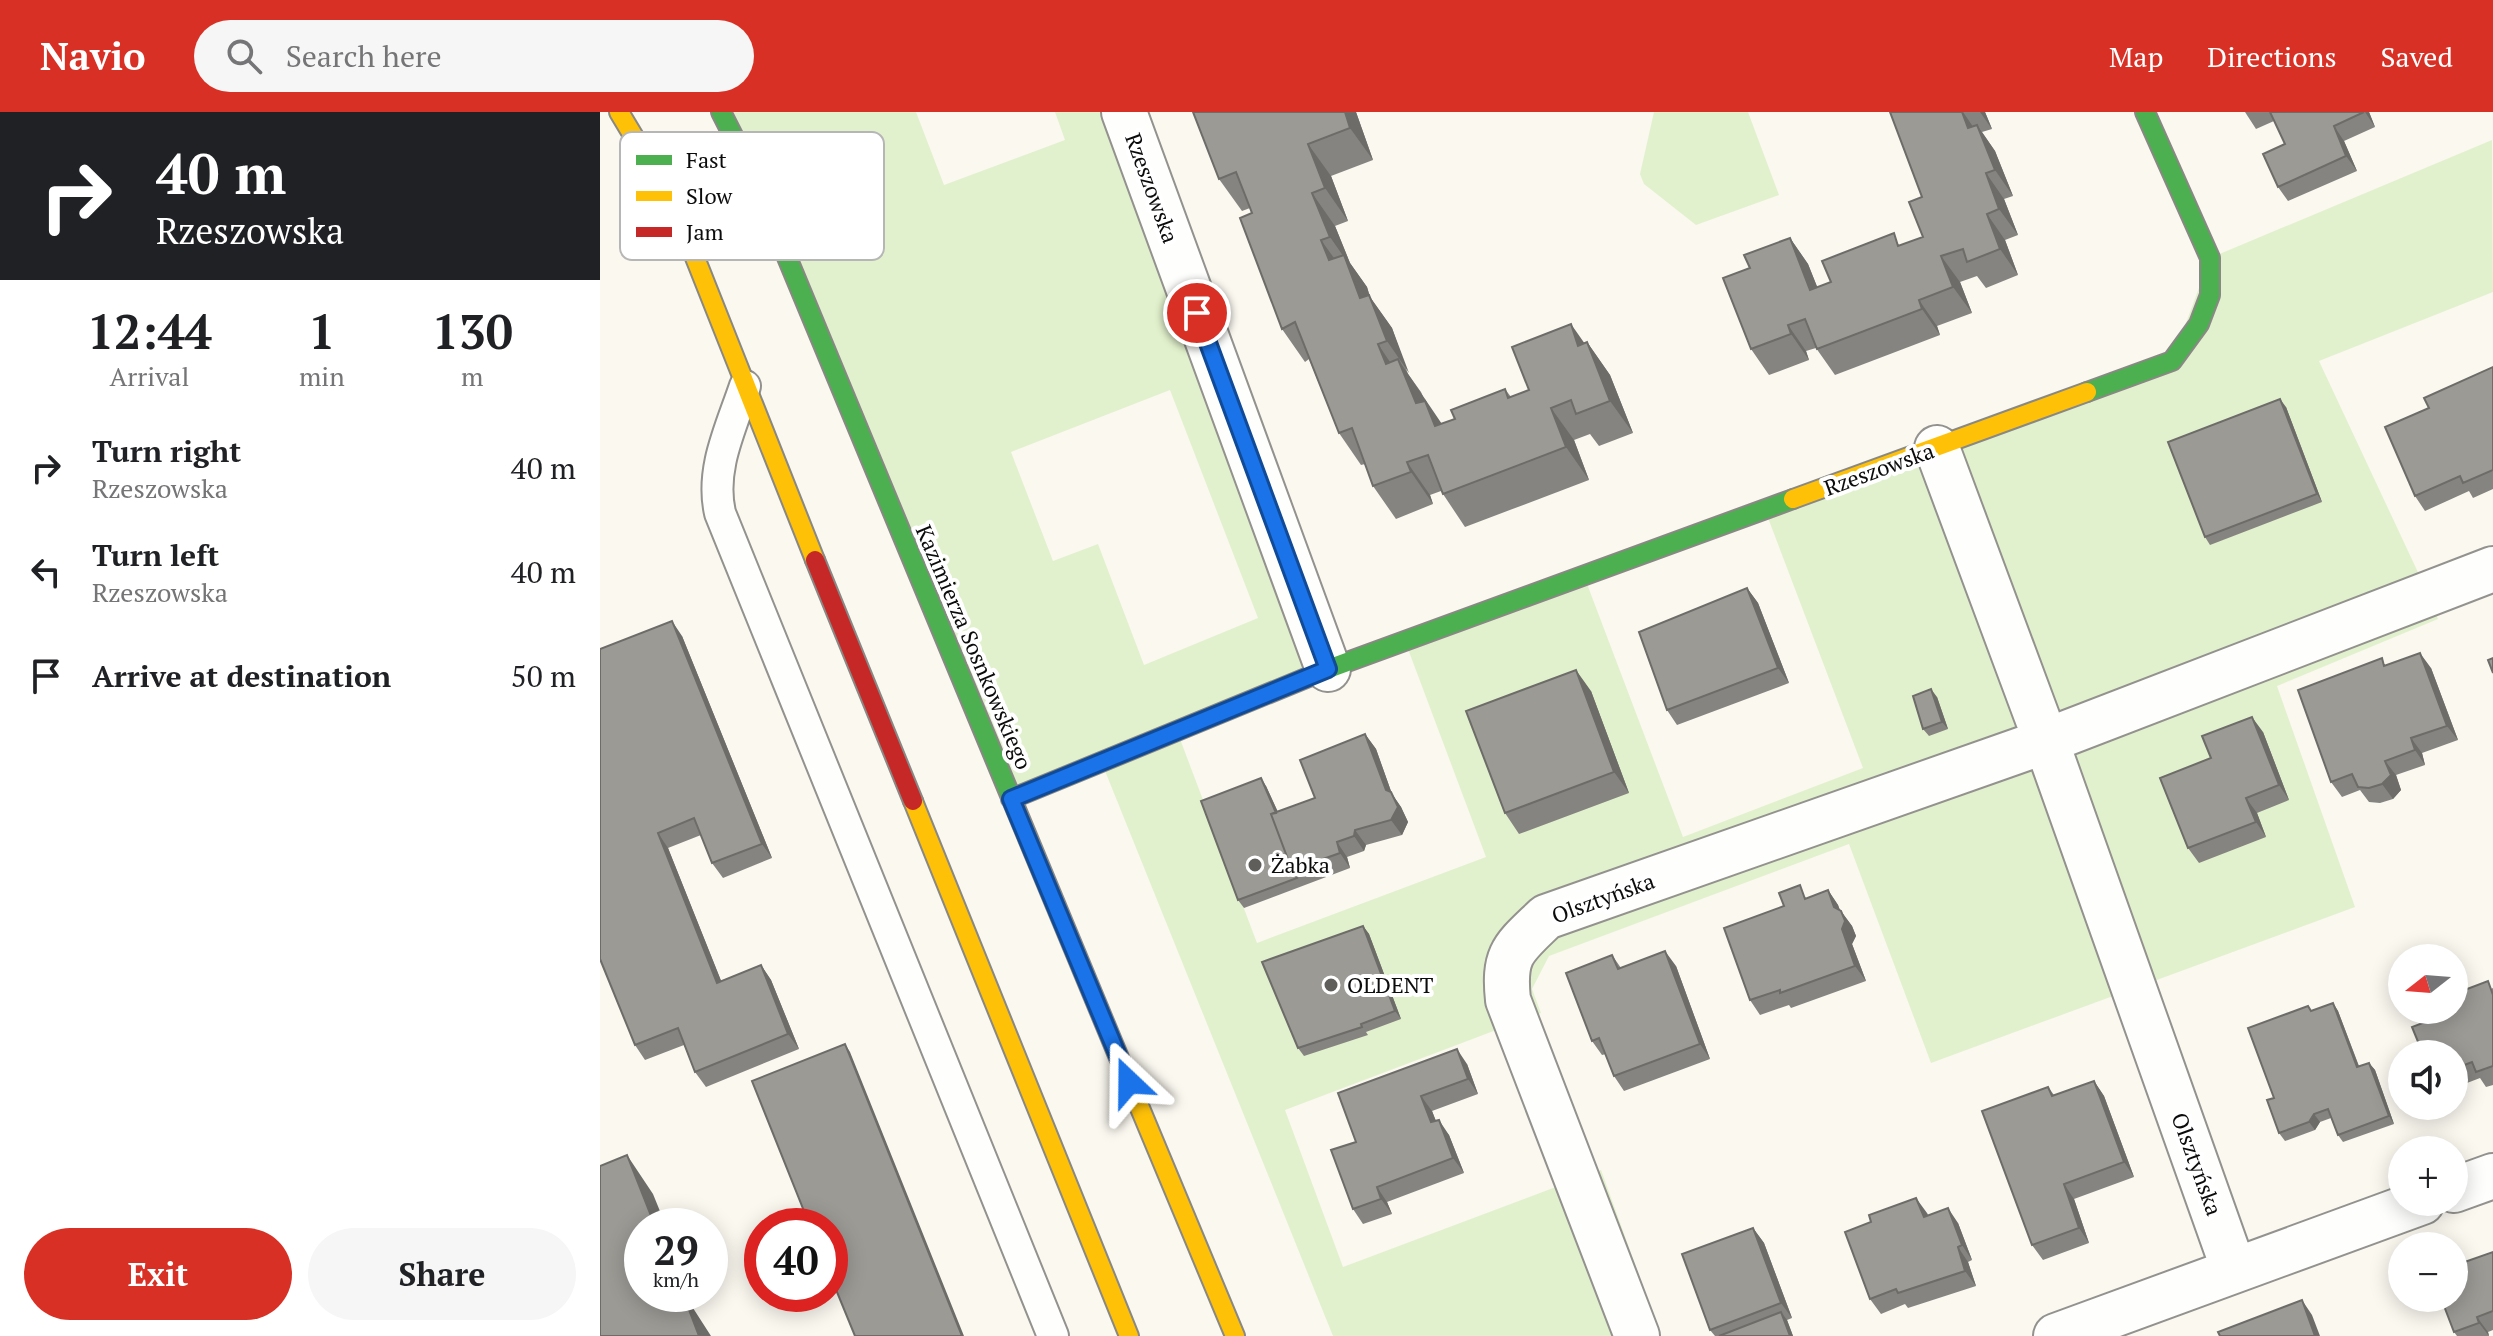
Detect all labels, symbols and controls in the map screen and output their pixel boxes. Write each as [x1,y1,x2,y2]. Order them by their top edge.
search box [194,20,754,92]
text: Navio [40,31,146,81]
icon: search [222,34,266,78]
text: Search here [286,36,442,76]
text: Map [2109,38,2163,75]
text: Directions [2207,38,2337,75]
text: Saved [2381,38,2453,75]
street label: Rzeszowska [1119,129,1186,247]
legend [620,132,884,260]
text: 40 m [156,136,286,210]
icon: right [24,144,128,248]
text: Fast [686,145,727,174]
text: Slow [686,181,733,210]
text: Rzeszowska [156,207,344,254]
text: Jam [686,217,724,246]
pin [1163,279,1231,347]
icon: arrive [1175,291,1219,335]
text: 12:44 [87,299,212,363]
text: 1 [308,299,335,363]
text: 130 [432,299,513,363]
text: Arrival [110,359,189,393]
text: min [299,359,345,393]
text: m [461,359,484,393]
text: Turn right [92,431,241,471]
street label: Rzeszowska [1820,435,1938,502]
icon: right [24,446,68,490]
text: 40 m [511,448,576,488]
text: Rzeszowska [92,471,228,505]
street label: Kazimierza Sosnkowskiego [910,520,1039,773]
text: Turn left [92,535,219,575]
icon: left [24,550,68,594]
text: 40 m [511,552,576,592]
text: Rzeszowska [92,575,228,609]
icon: arrive [24,654,68,698]
text: Arrive at destination [92,656,391,696]
text: 50 m [511,656,576,696]
place label: Żabka [1271,850,1330,879]
marker: Żabka [1246,856,1264,874]
street label: Olsztyńska [1547,866,1658,930]
north arrow [2388,944,2468,1024]
map controls [2388,944,2468,1312]
place label: OLDENT [1347,970,1434,999]
marker: OLDENT [1322,976,1340,994]
position arrow [1087,1040,1171,1124]
button: sound [2388,1040,2468,1120]
street label: Olsztyńska [2165,1108,2229,1219]
button: + [2388,1136,2468,1216]
speed limit sign: 40 [744,1208,848,1312]
text: 29 [653,1223,699,1276]
button: Exit [24,1228,292,1320]
button: Share [308,1228,576,1320]
button: − [2388,1232,2468,1312]
text: km/h [653,1266,699,1293]

